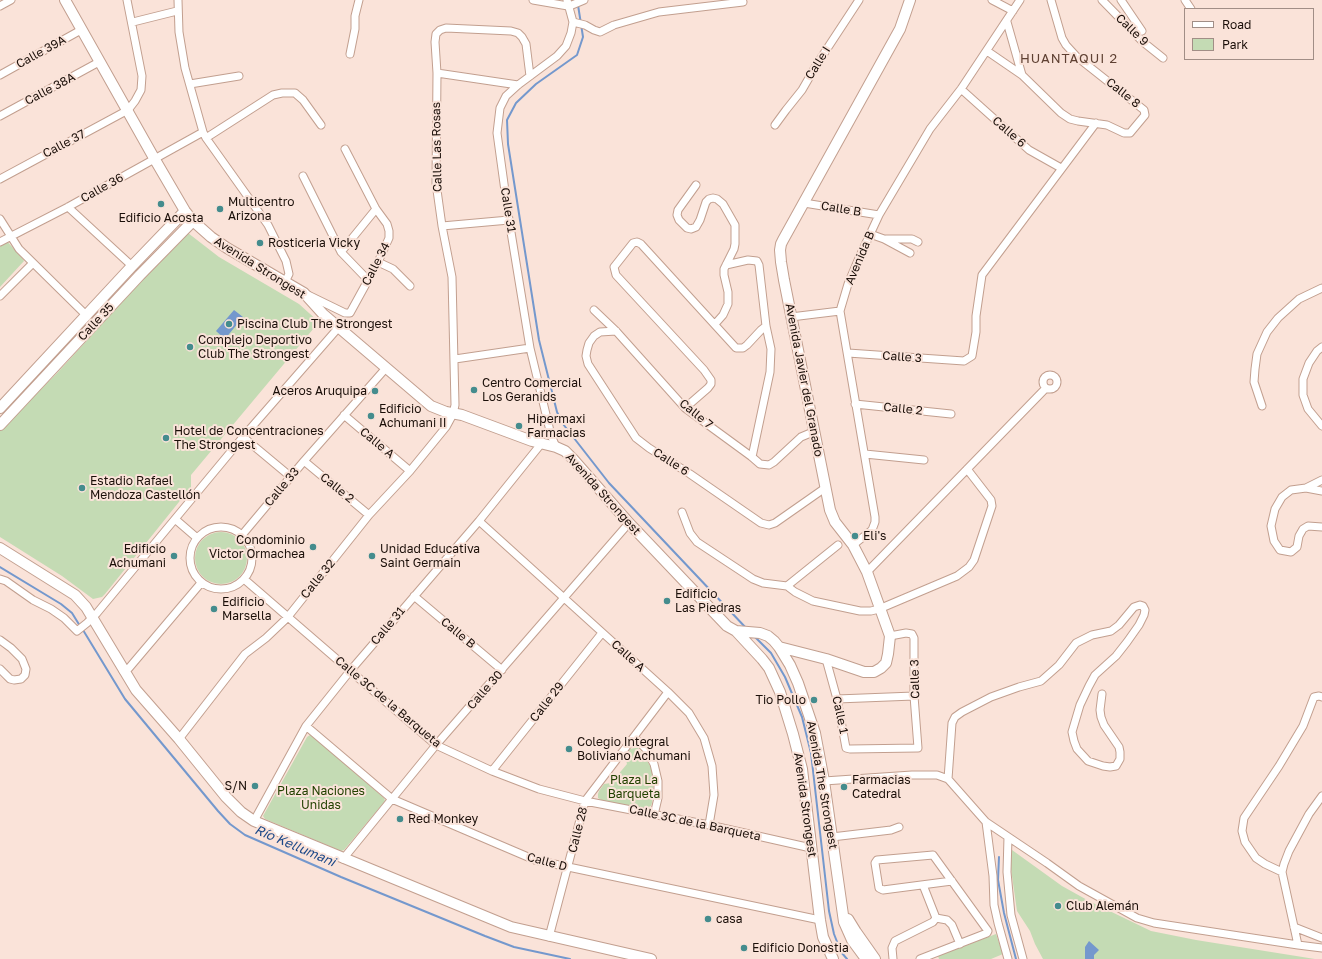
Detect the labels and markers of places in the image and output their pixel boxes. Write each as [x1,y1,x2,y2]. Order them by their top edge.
place label: Multicentro Arizona [228,195,295,223]
marker: Edificio Acosta [156,199,166,209]
marker: Multicentro Arizona [215,204,225,214]
place label: Edificio Acosta [119,211,203,225]
place label: Rosticeria Vicky [268,236,360,250]
marker: Rosticeria Vicky [255,238,265,248]
place label: Piscina Club The Strongest [237,317,393,331]
marker: Piscina Club The Strongest [224,319,234,329]
place label: Complejo Deportivo Club The Strongest [198,333,312,361]
marker: Complejo Deportivo Club The Strongest [185,342,195,352]
place label: Centro Comercial Los Geranids [482,376,582,404]
place label: Aceros Aruquipa [272,384,367,398]
marker: Centro Comercial Los Geranids [469,385,479,395]
marker: Aceros Aruquipa [370,386,380,396]
place label: Edificio Achumani II [379,402,447,430]
marker: Edificio Achumani II [366,411,376,421]
place label: Hipermaxi Farmacias [527,412,586,440]
marker: Hipermaxi Farmacias [514,421,524,431]
place label: Hotel de Concentraciones The Strongest [174,424,324,452]
marker: Hotel de Concentraciones The Strongest [161,433,171,443]
place label: Estadio Rafael Mendoza Castellón [90,474,200,502]
marker: Estadio Rafael Mendoza Castellón [77,483,87,493]
place label: Eli's [863,529,886,543]
marker: Eli's [850,531,860,541]
place label: Condominio Victor Ormachea [209,533,305,561]
place label: Edificio Achumani [109,542,166,570]
marker: Condominio Victor Ormachea [308,542,318,552]
place label: Unidad Educativa Saint Germain [380,542,480,570]
marker: Edificio Achumani [169,551,179,561]
marker: Unidad Educativa Saint Germain [367,551,377,561]
place label: Edificio Las Piedras [675,587,741,615]
place label: Edificio Marsella [222,595,272,623]
marker: Edificio Las Piedras [662,596,672,606]
marker: Edificio Marsella [209,604,219,614]
place label: Tio Pollo [755,693,806,707]
marker: Tio Pollo [809,695,819,705]
place label: Colegio Integral Boliviano Achumani [577,735,691,763]
marker: Colegio Integral Boliviano Achumani [564,744,574,754]
place label: Farmacias Catedral [852,773,911,801]
place label: S/N [224,779,247,793]
marker: S/N [250,781,260,791]
marker: Farmacias Catedral [839,782,849,792]
place label: Red Monkey [408,812,478,826]
marker: Red Monkey [395,814,405,824]
place label: Club Alemán [1066,899,1139,913]
marker: Club Alemán [1053,901,1063,911]
place label: casa [716,912,742,926]
marker: casa [703,914,713,924]
place label: Edificio Donostia [752,941,849,955]
marker: Edificio Donostia [739,943,749,953]

